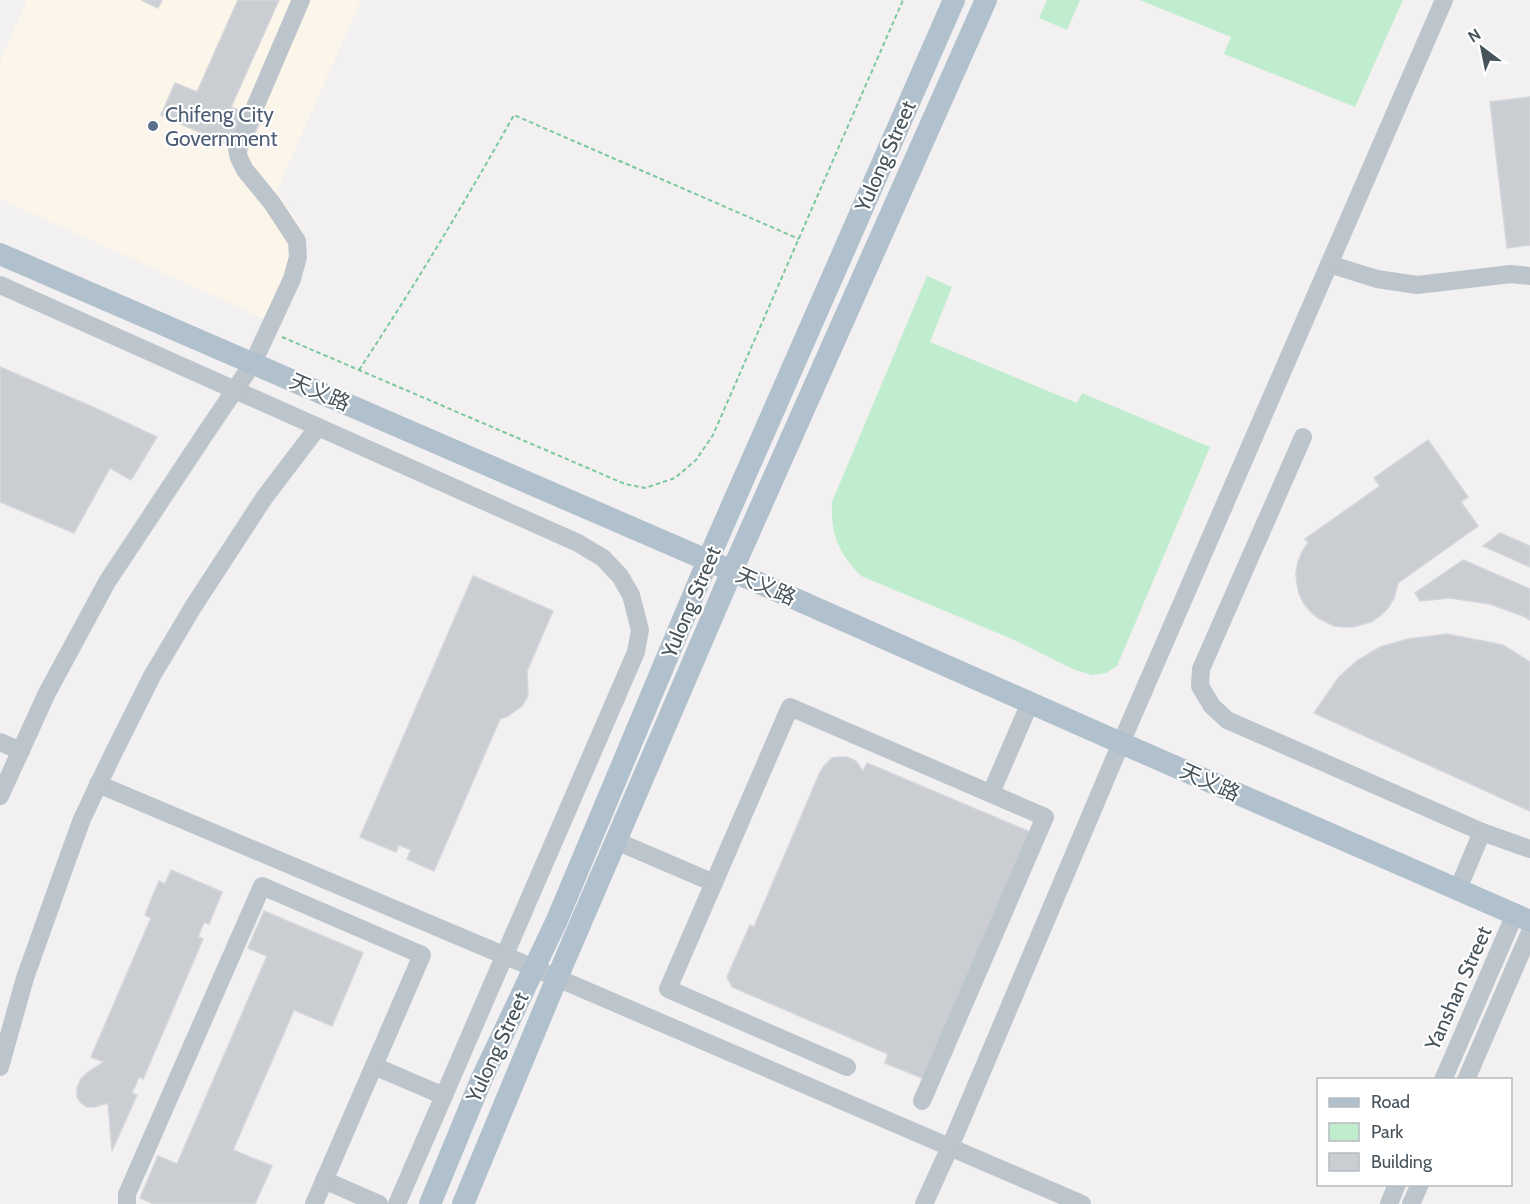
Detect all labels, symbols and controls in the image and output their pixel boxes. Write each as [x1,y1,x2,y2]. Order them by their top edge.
north arrow [1452,18,1512,78]
text: N [1464,25,1484,47]
street label: Yulong Street [849,97,921,216]
place label: Chifeng City Government [165,102,277,151]
marker: Chifeng City Government [146,119,160,133]
street label: 天义路 [286,368,354,416]
street label: Yulong Street [656,542,726,662]
street label: 天义路 [732,562,800,610]
street label: 天义路 [1176,758,1244,806]
street label: Yanshan Street [1419,922,1496,1055]
street label: Yulong Street [460,988,533,1107]
legend [1317,1078,1512,1186]
text: Road [1371,1091,1410,1113]
text: Park [1371,1121,1404,1143]
text: Building [1371,1151,1433,1173]

